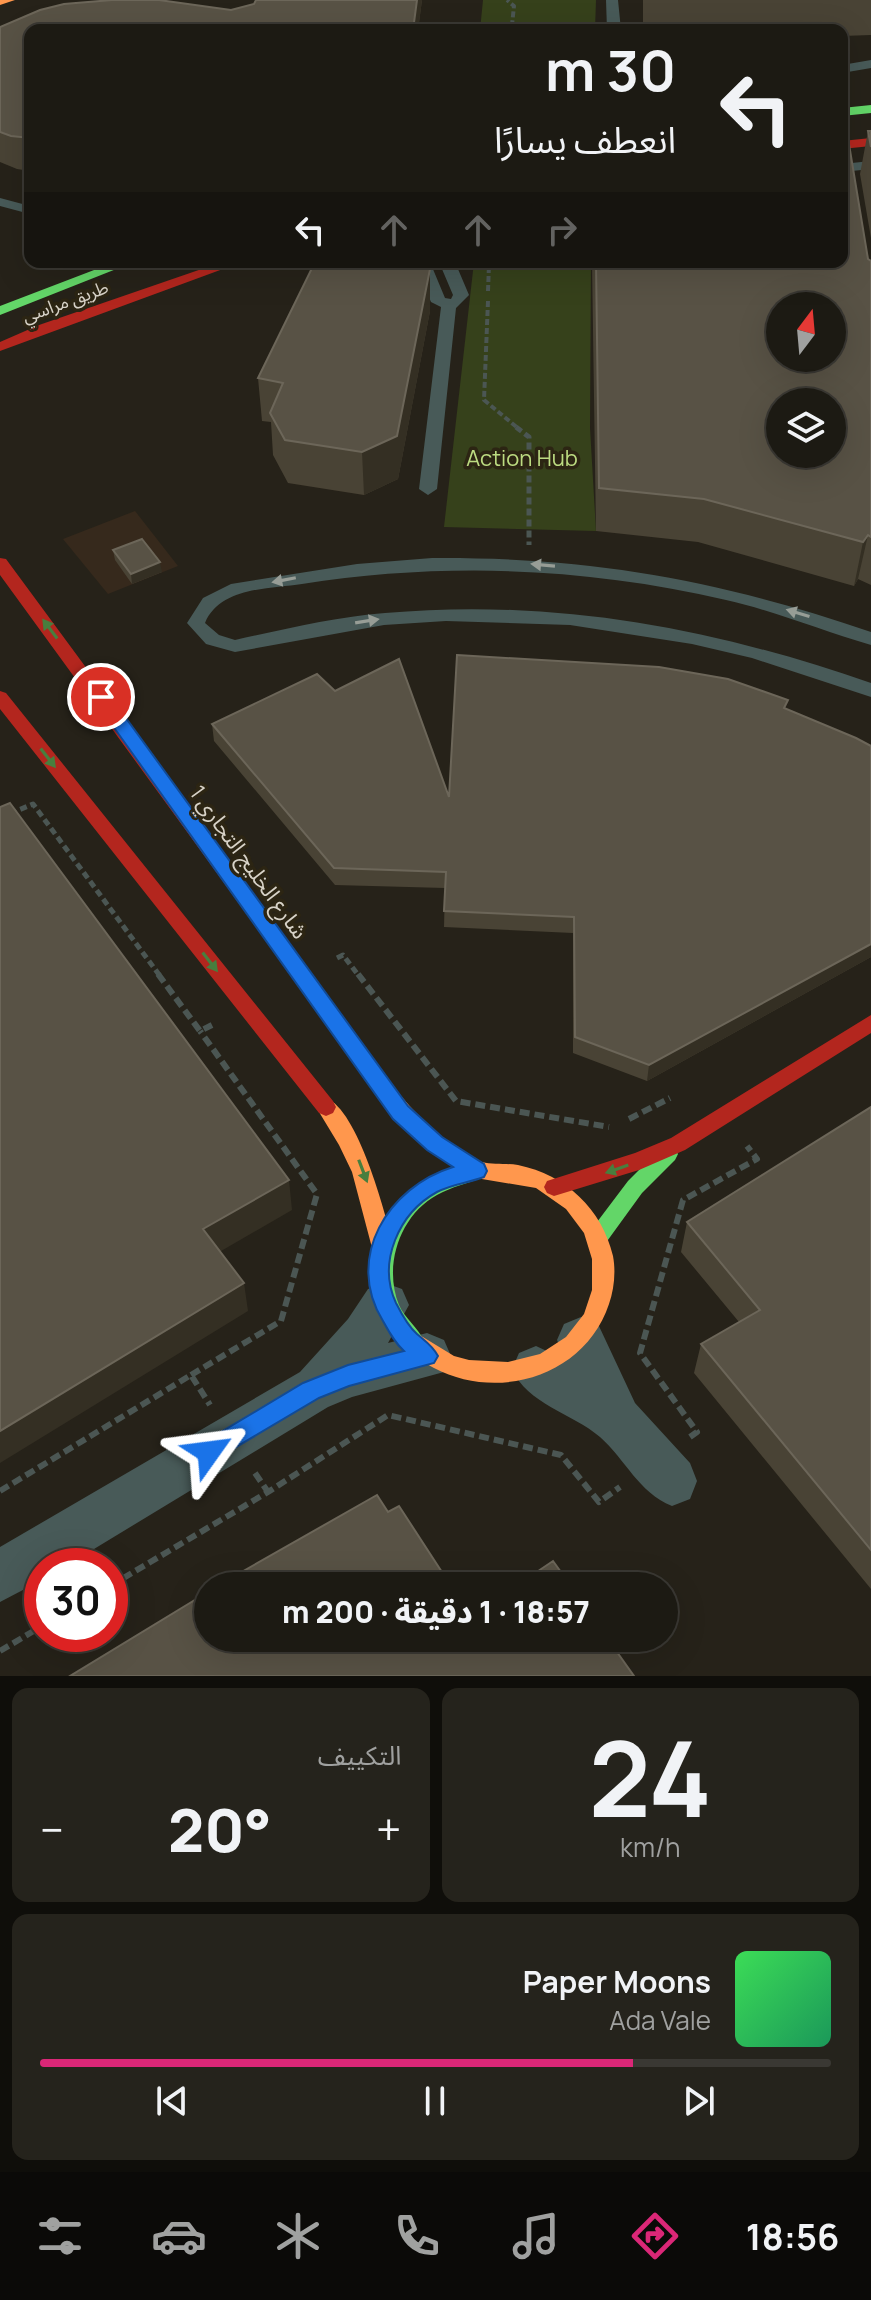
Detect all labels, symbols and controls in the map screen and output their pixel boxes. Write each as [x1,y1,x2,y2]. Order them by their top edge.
text: 30 m [545,31,676,108]
icon: left [704,56,808,160]
text: انعطف يسارًا [494,115,676,164]
icon: left [288,208,332,252]
icon: ahead [372,208,416,252]
icon: ahead [456,208,500,252]
icon: right [540,208,584,252]
street label: طريق مراسي [19,274,112,330]
north arrow [766,292,846,372]
map controls [766,292,846,468]
button: layers [766,388,846,468]
park label: Action Hub [466,443,578,473]
one-way arrow [530,558,555,571]
one-way arrow [271,575,296,587]
one-way arrow [785,606,809,619]
one-way arrow [355,614,380,627]
one-way arrow [42,619,58,639]
pin [67,663,135,731]
icon: arrive [79,675,123,719]
one-way arrow [40,748,56,768]
street label: شارع الخليج التجاري 1 [181,779,315,946]
one-way arrow [201,952,218,972]
one-way arrow [357,1159,370,1183]
one-way arrow [605,1163,629,1175]
position arrow [167,1410,251,1494]
speed limit sign: 30 [24,1548,128,1652]
text: 18:57 · 1 دقيقة · 200 m [282,1591,590,1632]
text: 24 [589,1706,712,1848]
text: التكييف [318,1737,402,1773]
text: 20° [168,1788,272,1870]
text: − [40,1799,64,1859]
text: + [376,1799,401,1859]
text: km/h [620,1829,680,1865]
text: Paper Moons [523,1961,711,2002]
text: Ada Vale [609,2002,711,2038]
icon: previous [150,2079,194,2123]
icon: pause [413,2079,457,2123]
icon: next [677,2079,721,2123]
icon: filters [32,2208,88,2264]
icon: car [151,2208,207,2264]
icon: climate [270,2208,326,2264]
icon: phone [389,2208,445,2264]
icon: music [508,2208,564,2264]
icon: directions [627,2208,683,2264]
text: 18:56 [746,2212,839,2261]

